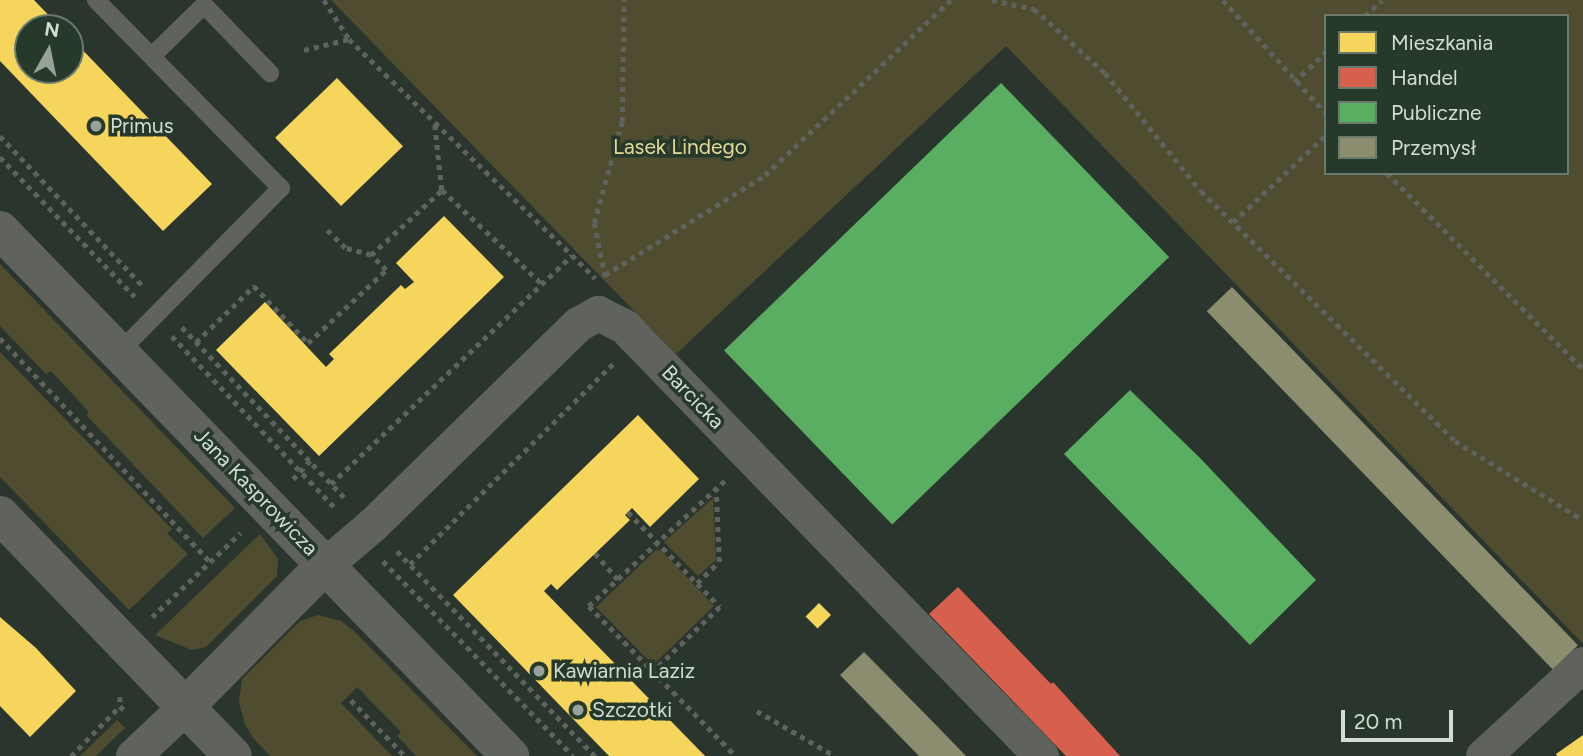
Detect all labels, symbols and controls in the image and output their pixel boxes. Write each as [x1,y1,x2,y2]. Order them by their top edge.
north arrow [14,14,84,84]
legend [1324,14,1569,175]
text: N [43,17,61,42]
text: Mieszkania [1391,30,1493,55]
text: Handel [1391,65,1458,90]
text: Publiczne [1391,100,1481,125]
place label: Primus [110,113,173,139]
marker: Primus [88,118,104,134]
park label: Lasek Lindego [613,134,747,160]
text: Przemysł [1391,135,1476,160]
street label: Barcicka [657,360,729,434]
street label: Jana Kasprowicza [189,423,323,561]
place label: Kawiarnia Laziz [553,658,695,684]
marker: Kawiarnia Laziz [531,663,547,679]
scale bar [1345,696,1457,740]
place label: Szczotki [592,697,672,723]
marker: Szczotki [570,702,586,718]
text: 20 m [1354,709,1402,734]

